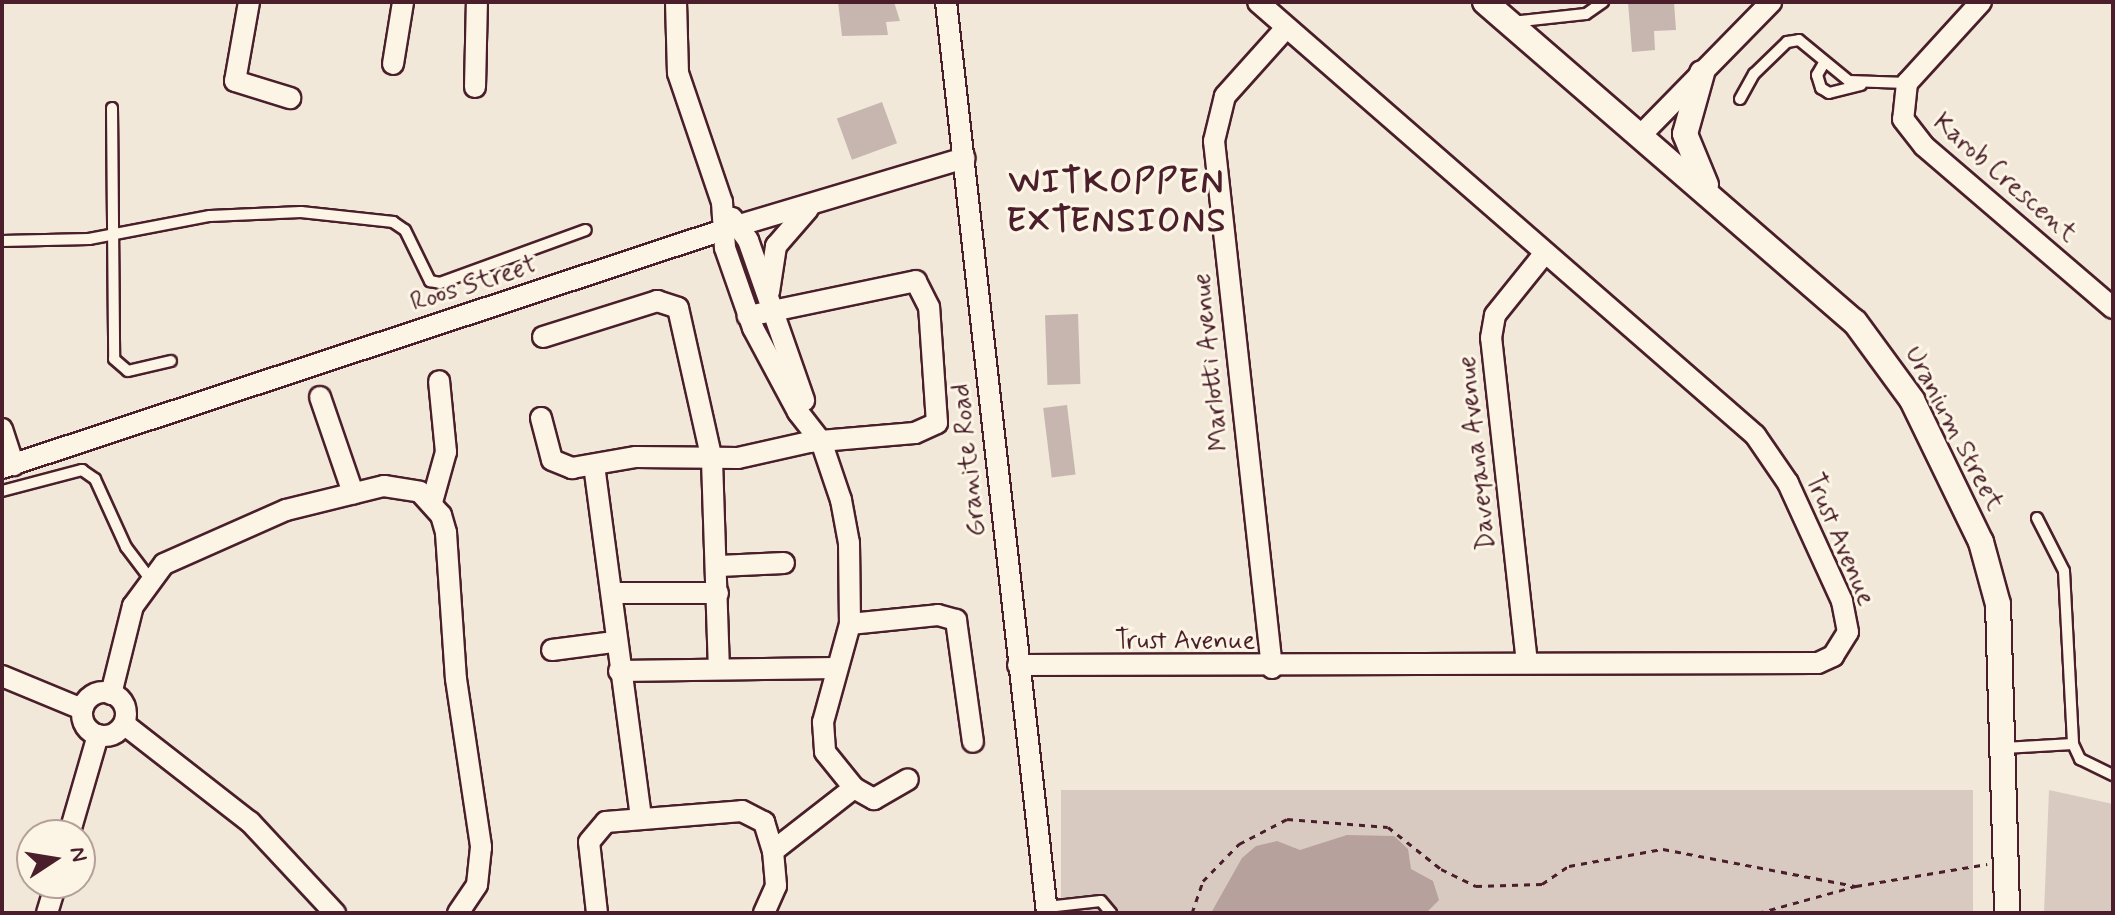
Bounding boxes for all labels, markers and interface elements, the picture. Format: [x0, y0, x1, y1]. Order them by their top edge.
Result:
street label: Karob Crescent [1929, 111, 2079, 247]
district label: WITKOPPEN EXTENSIONS [1005, 162, 1229, 242]
street label: Roos Street [408, 250, 540, 320]
street label: Marlotti Avenue [1187, 270, 1237, 454]
street label: Uranium Street [1897, 341, 2009, 517]
street label: Daveyana Avenue [1452, 353, 1504, 553]
street label: Granite Road [946, 382, 994, 538]
street label: Trust Avenue [1797, 469, 1881, 611]
street label: Trust Avenue [1115, 626, 1255, 658]
north arrow [16, 819, 96, 899]
text: N [62, 844, 93, 865]

